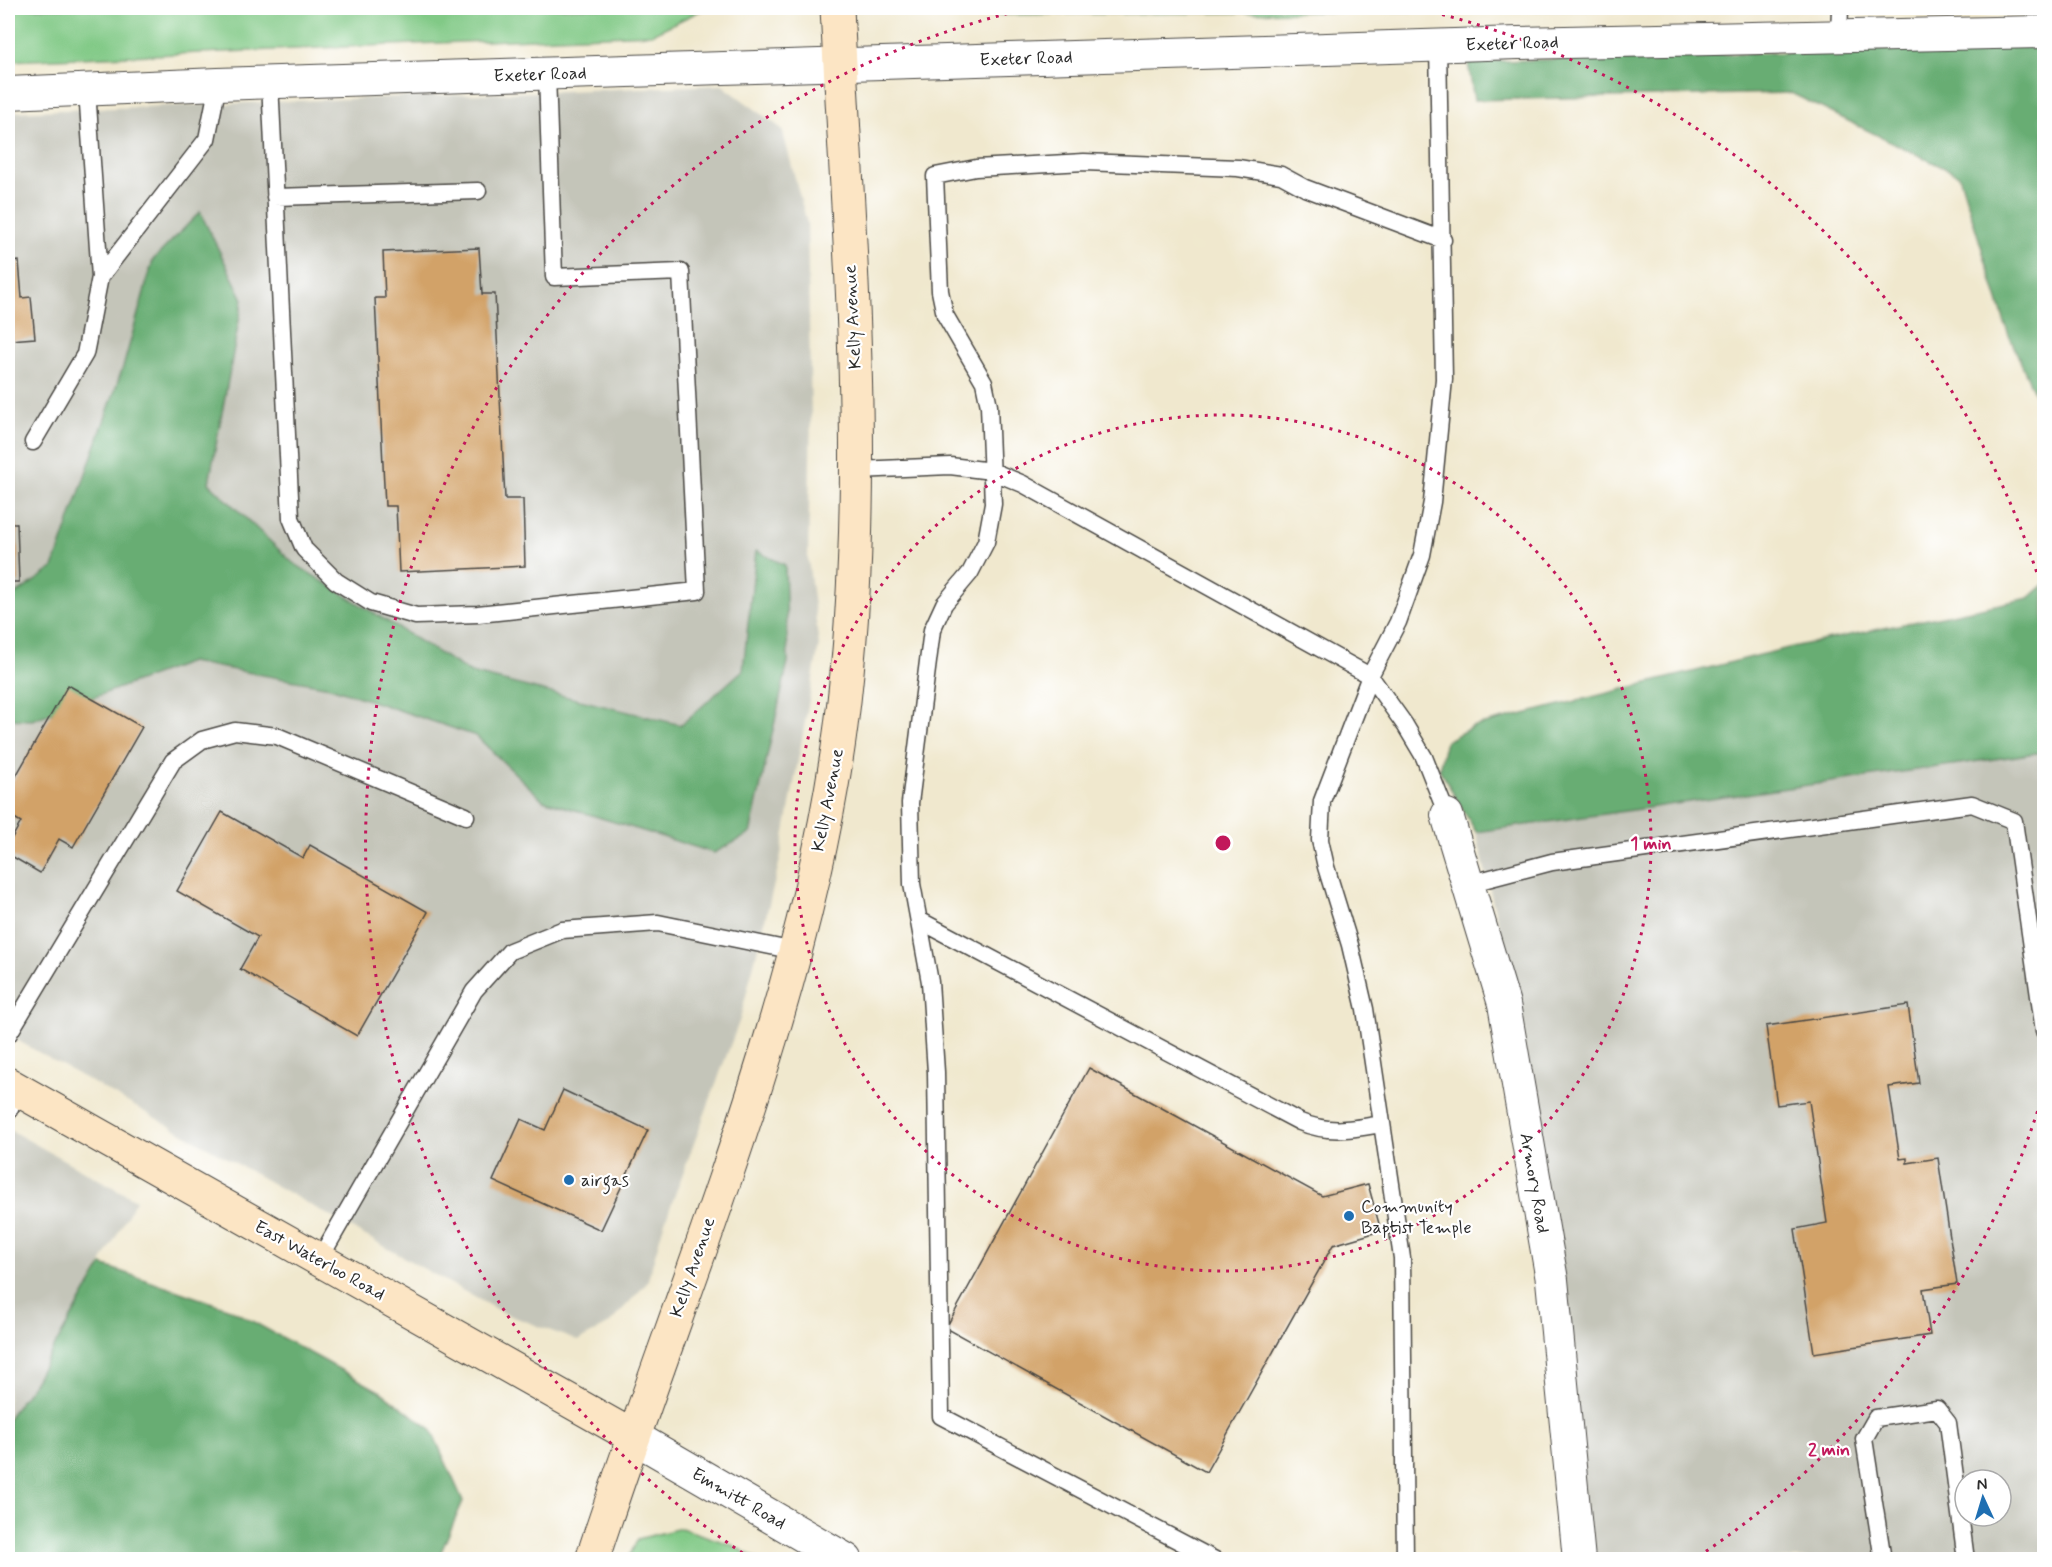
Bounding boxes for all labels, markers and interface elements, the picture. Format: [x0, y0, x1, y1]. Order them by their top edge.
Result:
street label: Exeter Road [1465, 30, 1559, 58]
street label: Exeter Road [979, 45, 1073, 73]
street label: Exeter Road [493, 61, 587, 89]
street label: Kelly Avenue [838, 264, 868, 370]
street label: Kelly Avenue [806, 747, 850, 854]
text: 1 min [1630, 832, 1672, 856]
centre of rings [1213, 833, 1233, 853]
street label: Armory Road [1513, 1131, 1555, 1235]
place label: airgas [581, 1169, 629, 1195]
marker: airgas [562, 1173, 576, 1187]
place label: Community Baptist Temple [1361, 1195, 1472, 1240]
marker: Community Baptist Temple [1342, 1209, 1356, 1223]
street label: Kelly Avenue [665, 1214, 721, 1321]
street label: East Waterloo Road [250, 1215, 389, 1307]
text: 2 min [1808, 1438, 1850, 1462]
street label: Emmitt Road [687, 1462, 790, 1536]
north arrow [1953, 1468, 2013, 1528]
text: N [1976, 1474, 1988, 1495]

